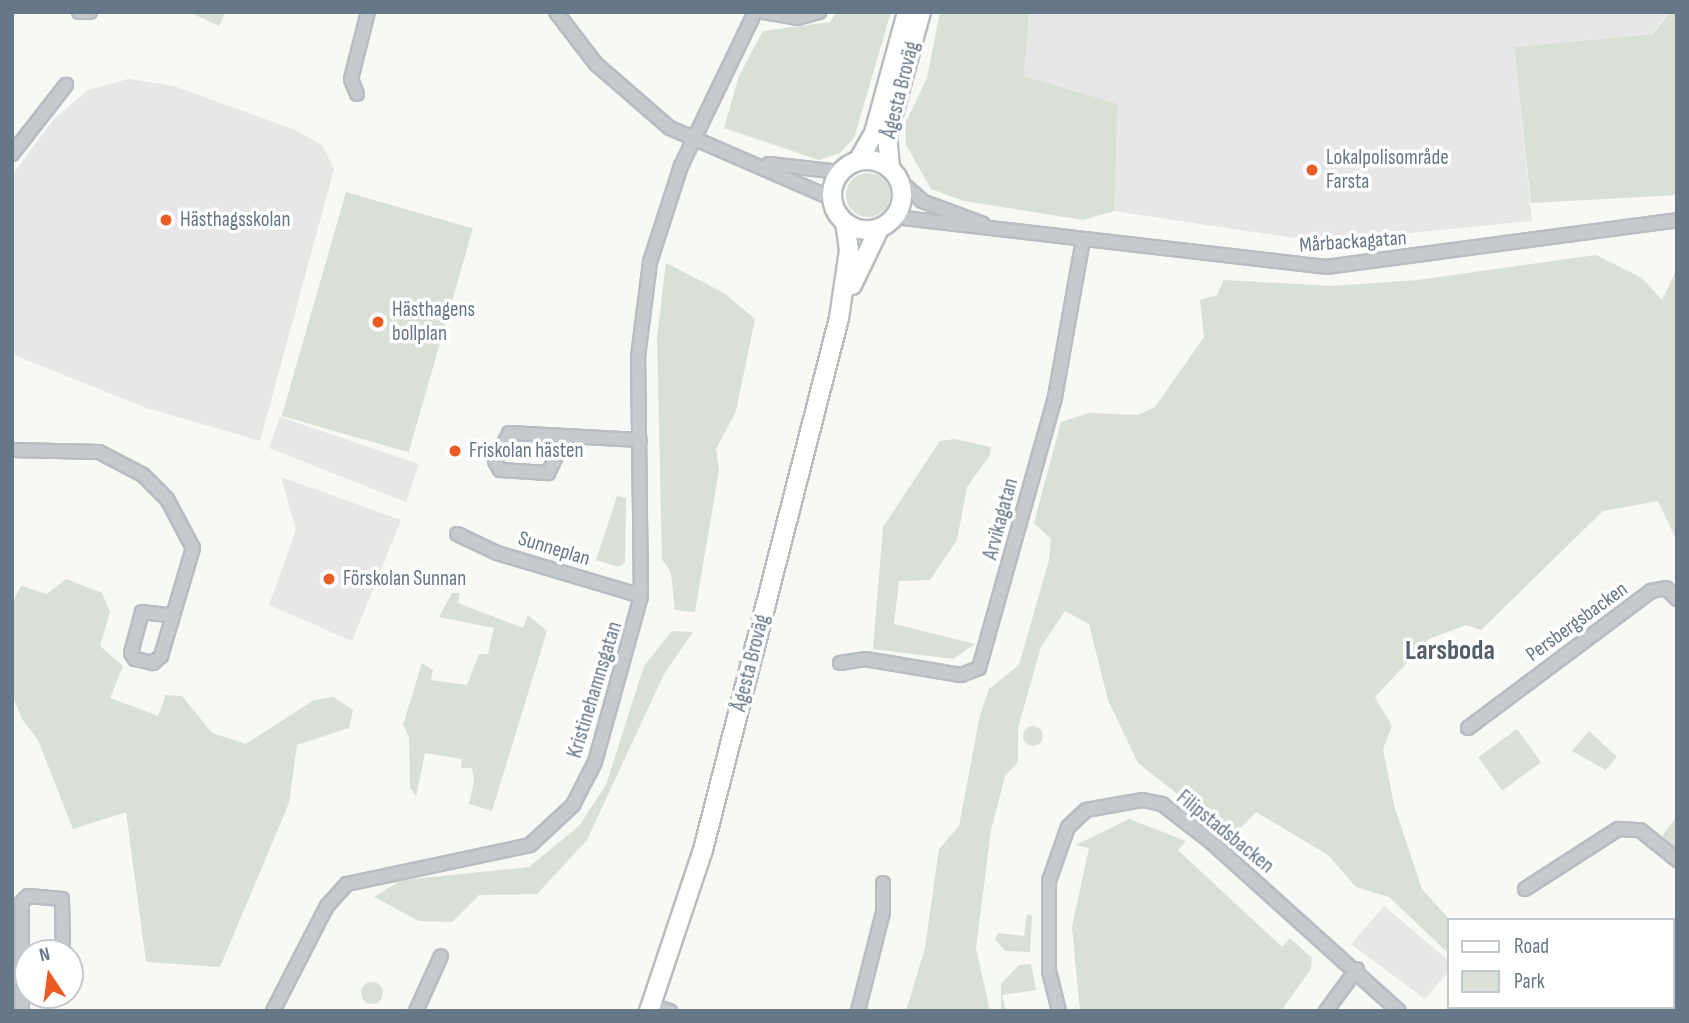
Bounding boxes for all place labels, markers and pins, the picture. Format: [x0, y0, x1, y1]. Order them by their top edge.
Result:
place label: Lokalpolisområde Farsta [1326, 145, 1449, 195]
marker: Lokalpolisområde Farsta [1304, 162, 1320, 178]
place label: Hästhagsskolan [180, 207, 290, 233]
marker: Hästhagsskolan [158, 212, 174, 228]
place label: Hästhagens bollplan [392, 297, 475, 347]
marker: Hästhagens bollplan [370, 314, 386, 330]
place label: Friskolan hästen [469, 438, 583, 464]
marker: Friskolan hästen [447, 443, 463, 459]
place label: Förskolan Sunnan [343, 566, 466, 592]
marker: Förskolan Sunnan [321, 571, 337, 587]

